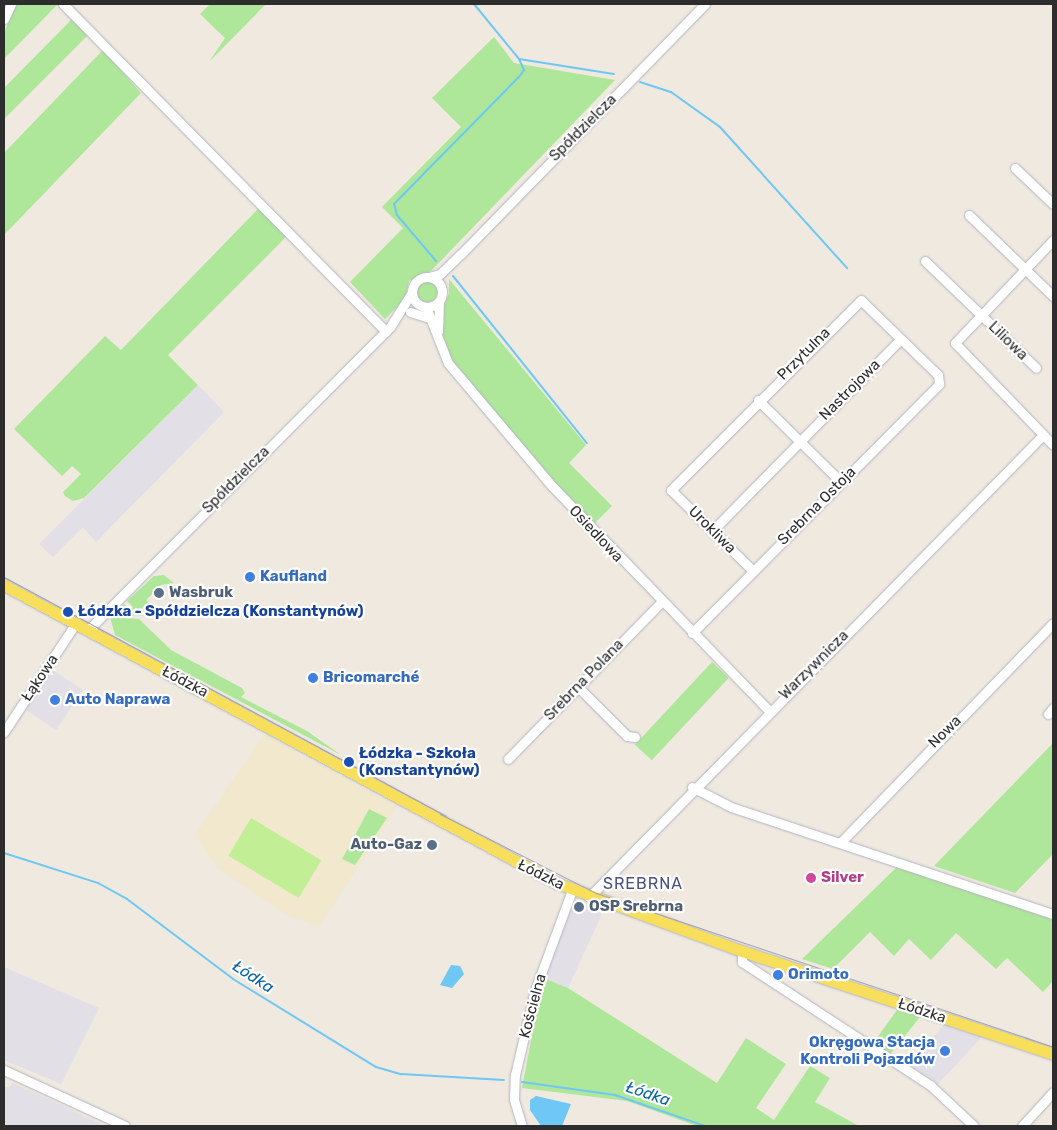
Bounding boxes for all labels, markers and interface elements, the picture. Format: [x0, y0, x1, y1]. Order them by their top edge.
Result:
street label: Spółdzielcza [546, 91, 620, 165]
street label: Liliowa [985, 318, 1031, 364]
street label: Przytulna [774, 324, 834, 384]
street label: Nastrojowa [816, 356, 884, 424]
street label: Spółdzielcza [199, 443, 273, 517]
street label: Srebrna Ostoja [774, 463, 860, 549]
street label: Osiedlowa [565, 502, 627, 566]
street label: Urokliwa [685, 503, 739, 557]
place label: Kaufland [260, 568, 327, 586]
marker: Kaufland [244, 571, 256, 583]
place label: Wasbruk [169, 584, 233, 602]
marker: Wasbruk [153, 587, 165, 599]
place label: Łódzka - Spółdzielcza (Konstantynów) [78, 603, 364, 621]
marker: Łódzka - Spółdzielcza (Konstantynów) [62, 606, 74, 618]
street label: Warzywnicza [776, 627, 852, 703]
street label: Srebrna Polana [541, 635, 627, 725]
street label: Łąkowa [18, 651, 62, 705]
street label: Łódzka [159, 662, 211, 702]
place label: Bricomarché [323, 669, 420, 687]
marker: Bricomarché [307, 672, 319, 684]
place label: Auto Naprawa [65, 691, 170, 709]
marker: Auto Naprawa [49, 694, 61, 706]
street label: Nowa [925, 712, 965, 752]
place label: Łódzka - Szkoła (Konstantynów) [359, 744, 479, 779]
marker: Łódzka - Szkoła (Konstantynów) [343, 756, 355, 768]
place label: Auto-Gaz [350, 836, 422, 854]
marker: Auto-Gaz [426, 839, 438, 851]
street label: Łódzka [515, 856, 567, 894]
place label: Silver [821, 869, 864, 887]
marker: Silver [805, 872, 817, 884]
district label: SREBRNA [602, 874, 684, 894]
place label: OSP Srebrna [589, 898, 683, 916]
marker: OSP Srebrna [573, 901, 585, 913]
water label: Łódka [229, 957, 277, 997]
place label: Orimoto [788, 966, 849, 984]
marker: Orimoto [772, 969, 784, 981]
street label: Kościelna [516, 972, 550, 1040]
street label: Łódzka [896, 995, 948, 1027]
place label: Okręgowa Stacja Kontroli Pojazdów [800, 1033, 935, 1068]
marker: Okręgowa Stacja Kontroli Pojazdów [939, 1045, 951, 1057]
water label: Łódka [624, 1078, 672, 1110]

